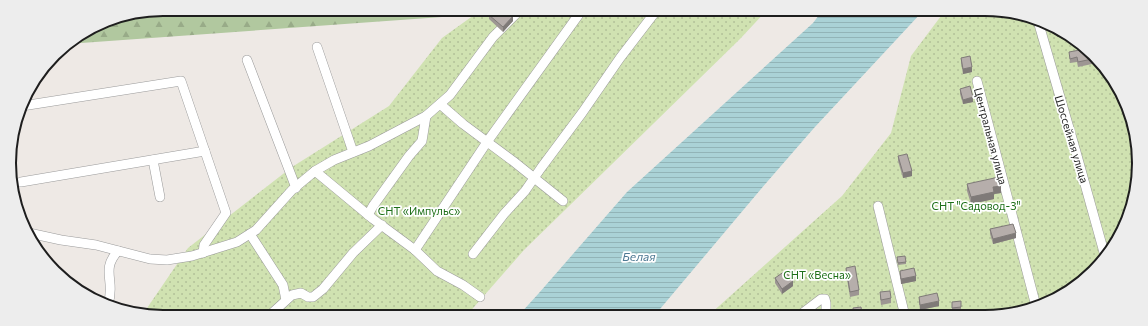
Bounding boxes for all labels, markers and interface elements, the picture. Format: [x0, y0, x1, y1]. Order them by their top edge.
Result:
street label: Центральная улица [972, 86, 1010, 186]
street label: Шоссейная улица [1052, 94, 1092, 184]
park label: СНТ "Садовод-3" [931, 199, 1021, 212]
park label: СНТ «Импульс» [378, 204, 460, 217]
water label: Белая [622, 249, 656, 263]
park label: СНТ «Весна» [783, 268, 851, 281]

